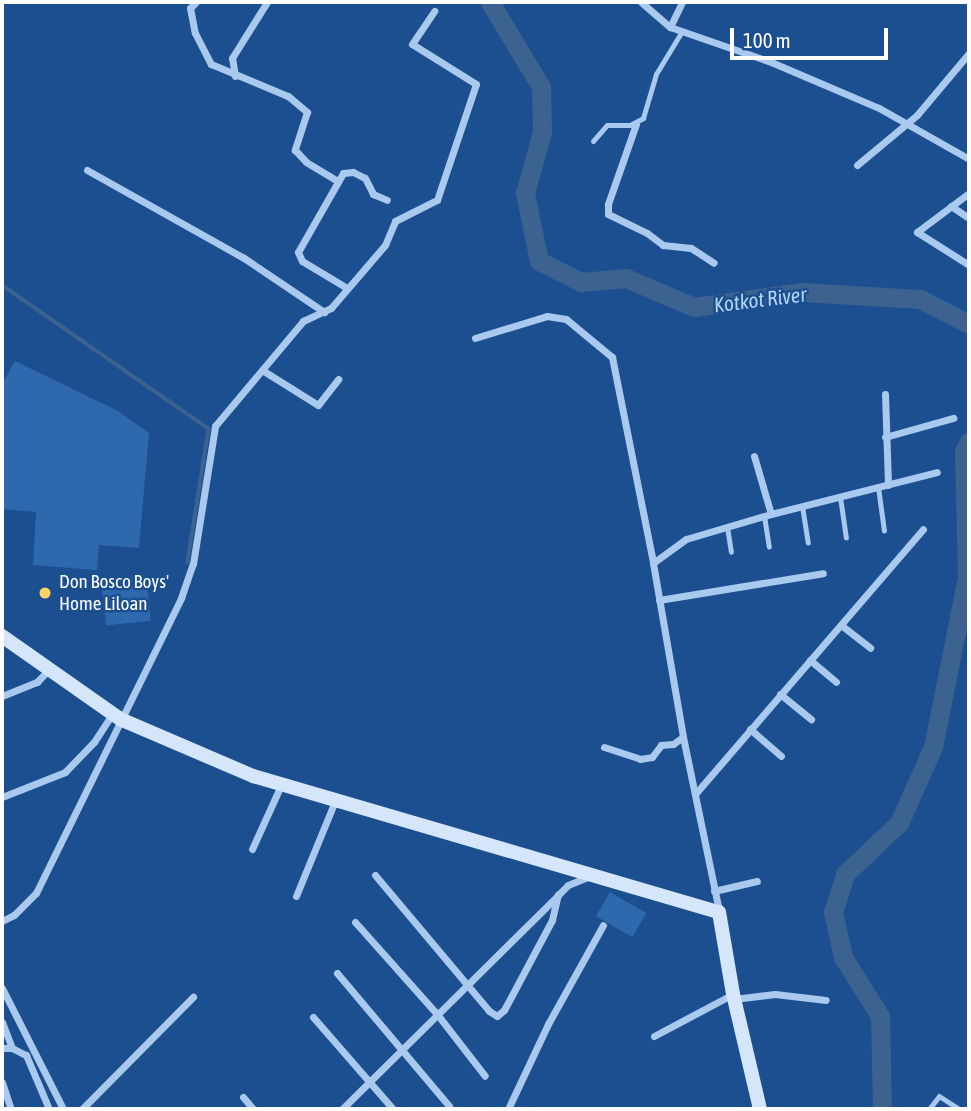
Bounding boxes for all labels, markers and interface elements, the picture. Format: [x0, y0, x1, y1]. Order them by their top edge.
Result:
scale bar [733, 14, 890, 58]
text: 100 m [743, 28, 791, 52]
water label: Kotkot River [712, 281, 808, 317]
place label: Don Bosco Boys' Home Liloan [59, 571, 169, 615]
marker: Don Bosco Boys' Home Liloan [37, 585, 53, 601]

